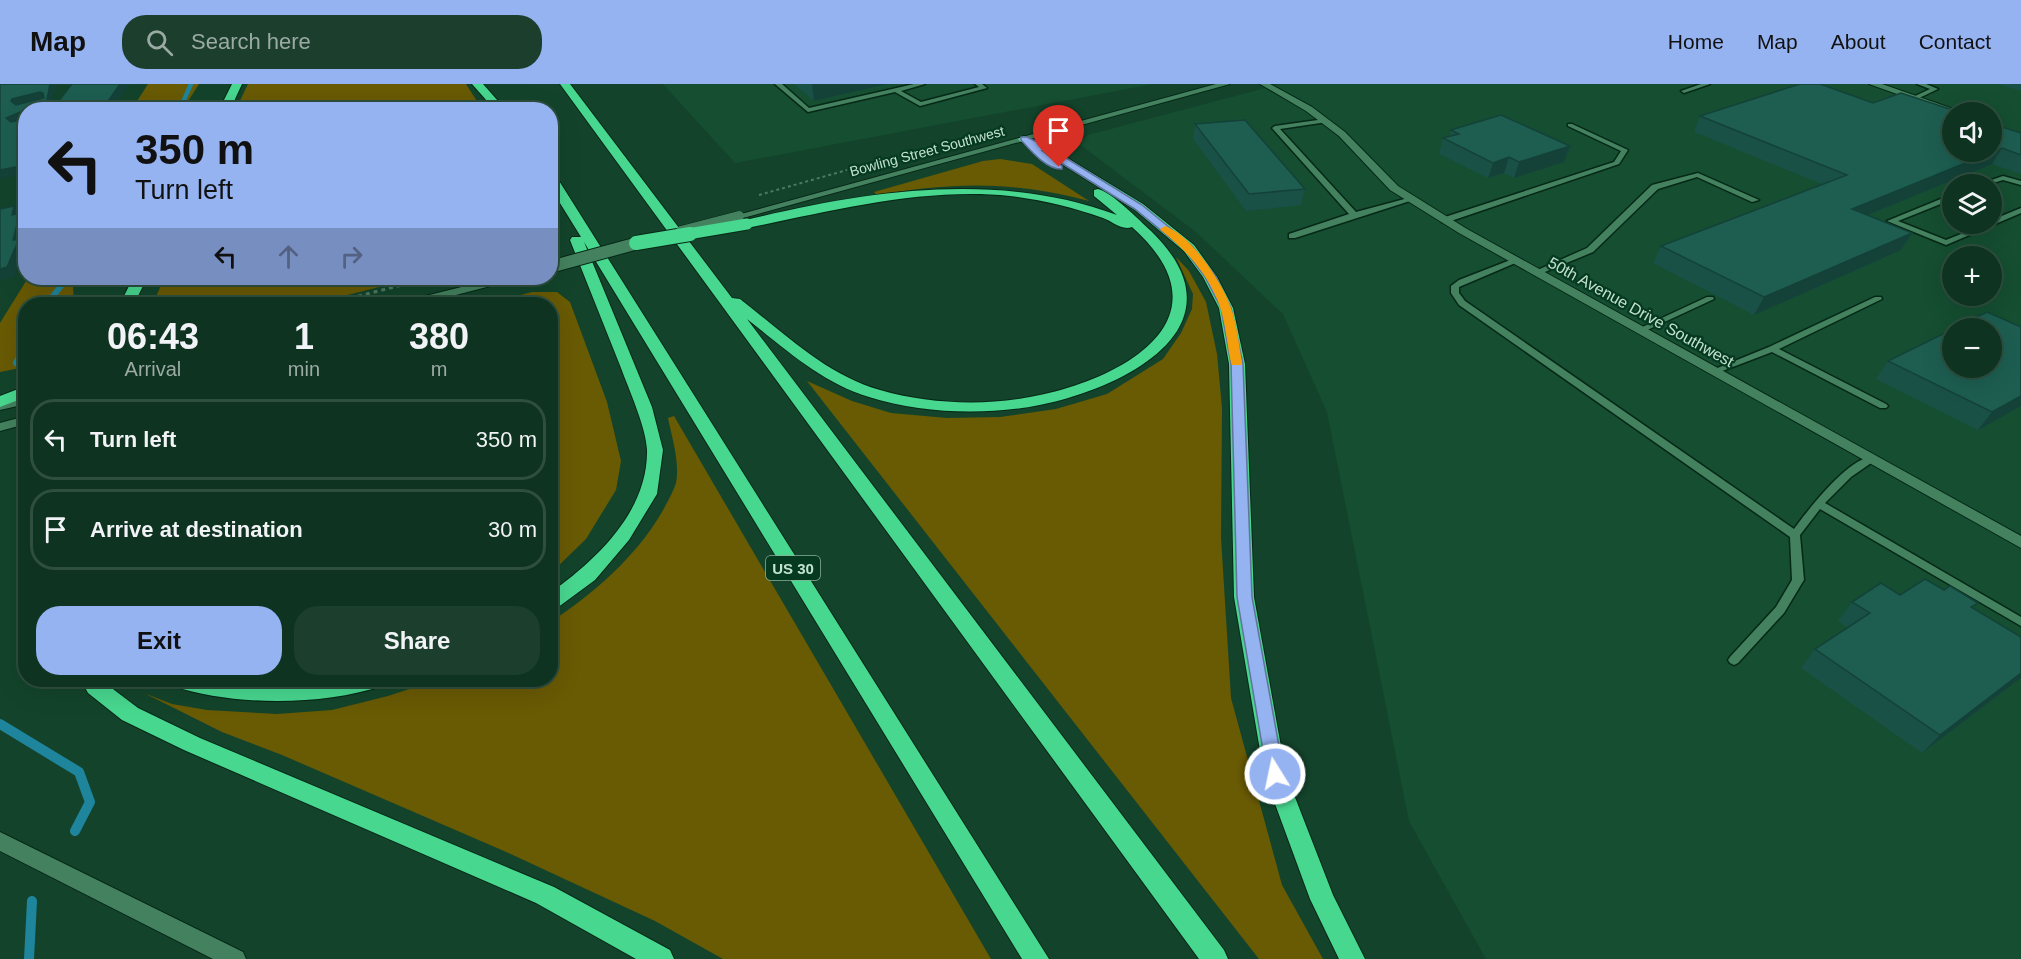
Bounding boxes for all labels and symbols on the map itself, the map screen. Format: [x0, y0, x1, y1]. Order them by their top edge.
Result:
pin [1033, 105, 1084, 167]
street label: Bowling Street Southwest [848, 123, 1006, 179]
street label: 50th Avenue Drive Southwest [1545, 254, 1737, 371]
road number: US 30 [766, 556, 820, 580]
position arrow [1243, 742, 1307, 806]

